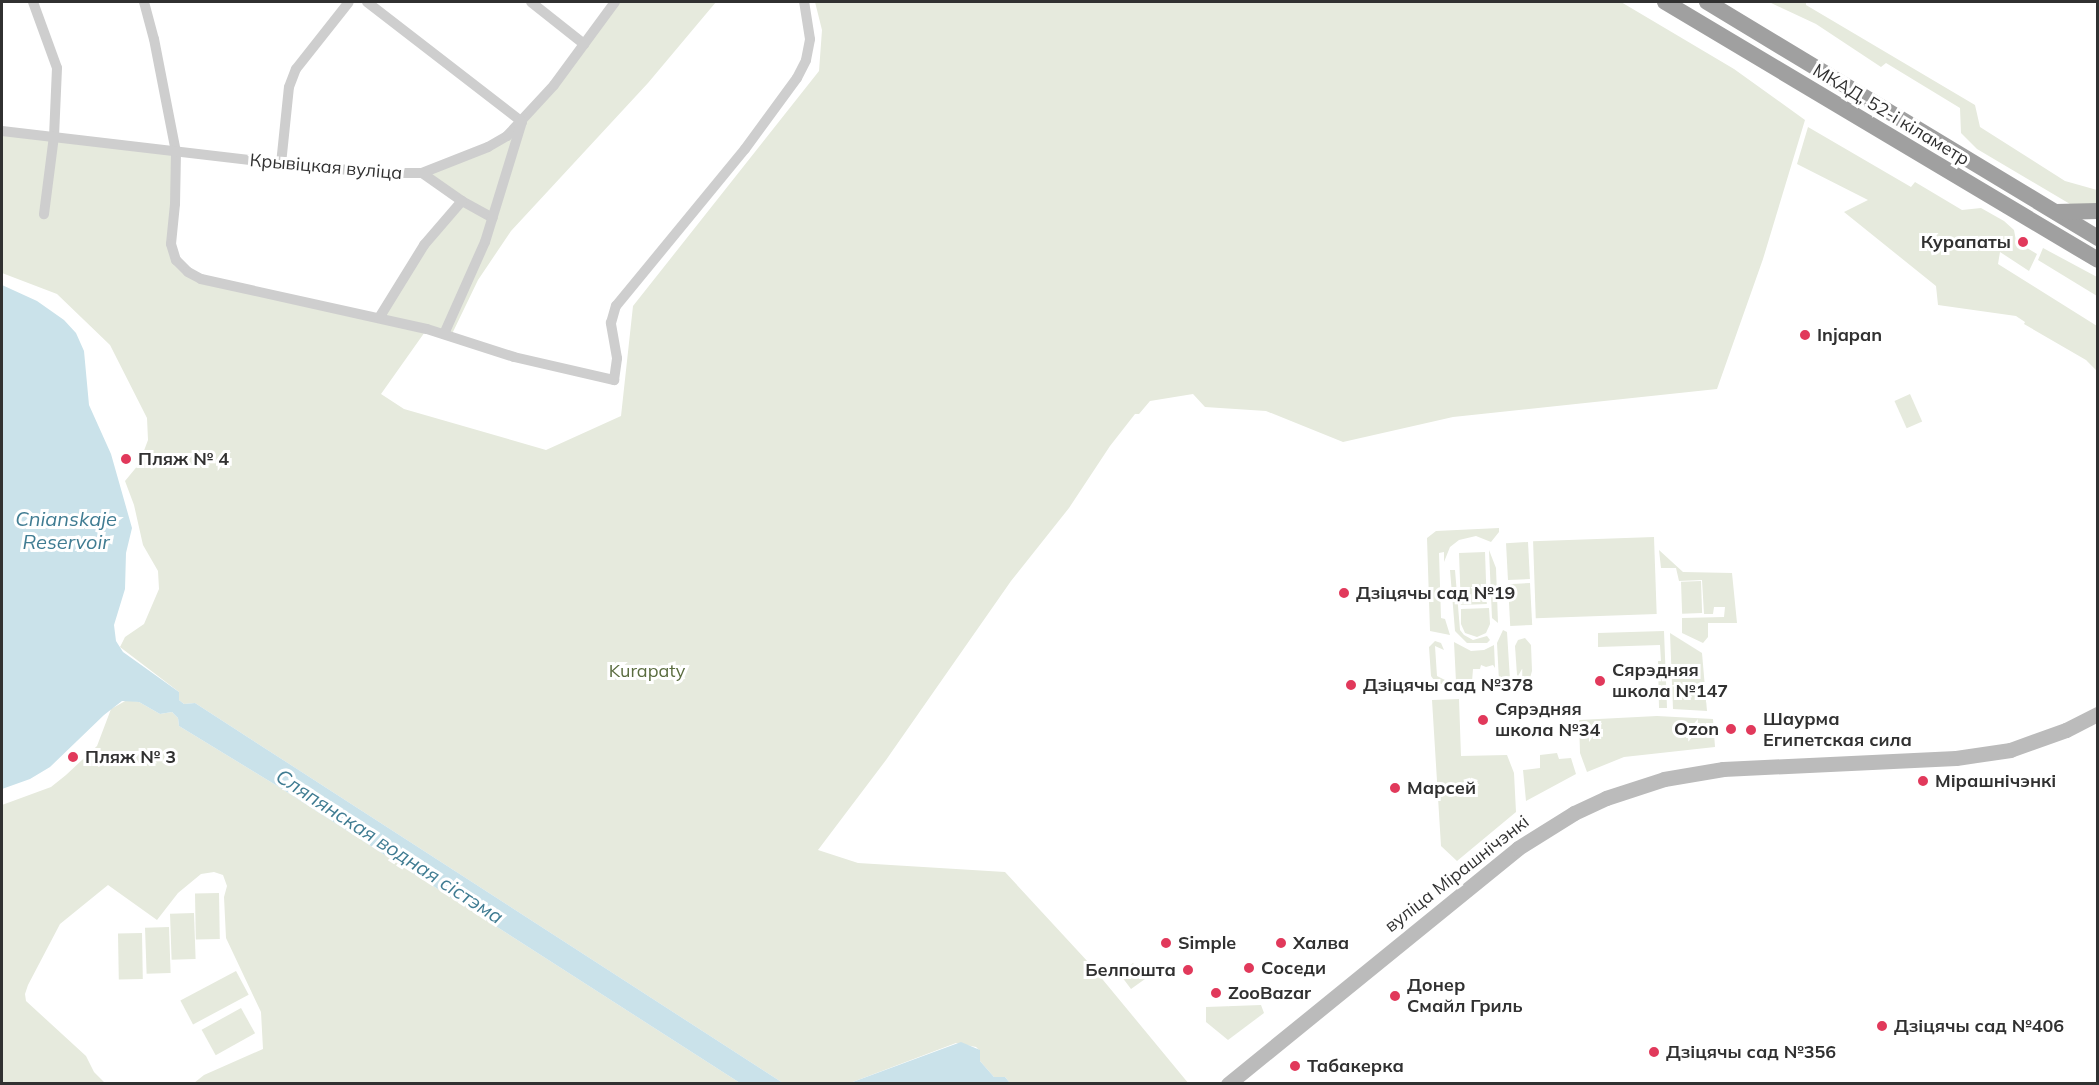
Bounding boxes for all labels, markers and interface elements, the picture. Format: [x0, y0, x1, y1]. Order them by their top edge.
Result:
street label: МКАД, 52-і кіламетр [1809, 60, 1973, 170]
street label: Крывіцкая вуліца [249, 150, 403, 184]
place label: Курапаты [1921, 231, 2011, 253]
marker: Курапаты [2016, 235, 2030, 249]
place label: Injapan [1817, 324, 1882, 346]
marker: Injapan [1798, 328, 1812, 342]
place label: Пляж № 4 [138, 448, 229, 470]
marker: Пляж № 4 [119, 452, 133, 466]
water label: Cnianskaje Reservoir [15, 507, 117, 554]
place label: Дзіцячы сад №19 [1356, 582, 1515, 604]
marker: Дзіцячы сад №19 [1337, 586, 1351, 600]
park label: Kurapaty [609, 660, 685, 682]
place label: Сярэдняя школа №147 [1612, 660, 1728, 702]
place label: Дзіцячы сад №378 [1363, 674, 1533, 696]
marker: Сярэдняя школа №147 [1593, 674, 1607, 688]
marker: Дзіцячы сад №378 [1344, 678, 1358, 692]
place label: Сярэдняя школа №34 [1495, 699, 1600, 742]
place label: Шаурма Египетская сила [1763, 709, 1912, 752]
marker: Сярэдняя школа №34 [1476, 713, 1490, 727]
place label: Ozon [1674, 718, 1719, 740]
marker: Ozon [1724, 722, 1738, 736]
marker: Шаурма Египетская сила [1744, 723, 1758, 737]
place label: Пляж № 3 [85, 746, 176, 768]
marker: Пляж № 3 [66, 750, 80, 764]
water label: Сляпянская водная сістэма [272, 763, 508, 929]
place label: Мірашнічэнкі [1935, 770, 2056, 792]
marker: Мірашнічэнкі [1916, 774, 1930, 788]
place label: Марсей [1407, 777, 1476, 799]
marker: Марсей [1388, 781, 1402, 795]
street label: вуліца Мірашнічэнкі [1381, 811, 1533, 937]
place label: Simple [1178, 932, 1236, 954]
place label: Халва [1293, 932, 1349, 954]
marker: Simple [1159, 936, 1173, 950]
marker: Халва [1274, 936, 1288, 950]
place label: Соседи [1261, 957, 1326, 979]
place label: Белпошта [1085, 959, 1176, 981]
marker: Соседи [1242, 961, 1256, 975]
marker: Белпошта [1181, 963, 1195, 977]
place label: Донер Смайл Гриль [1407, 975, 1523, 1018]
place label: ZooBazar [1228, 982, 1311, 1004]
marker: ZooBazar [1209, 986, 1223, 1000]
marker: Донер Смайл Гриль [1388, 989, 1402, 1003]
place label: Дзіцячы сад №406 [1894, 1015, 2064, 1037]
marker: Дзіцячы сад №406 [1875, 1019, 1889, 1033]
place label: Дзіцячы сад №356 [1666, 1041, 1836, 1063]
marker: Дзіцячы сад №356 [1647, 1045, 1661, 1059]
place label: Табакерка [1307, 1055, 1404, 1077]
marker: Табакерка [1288, 1059, 1302, 1073]

